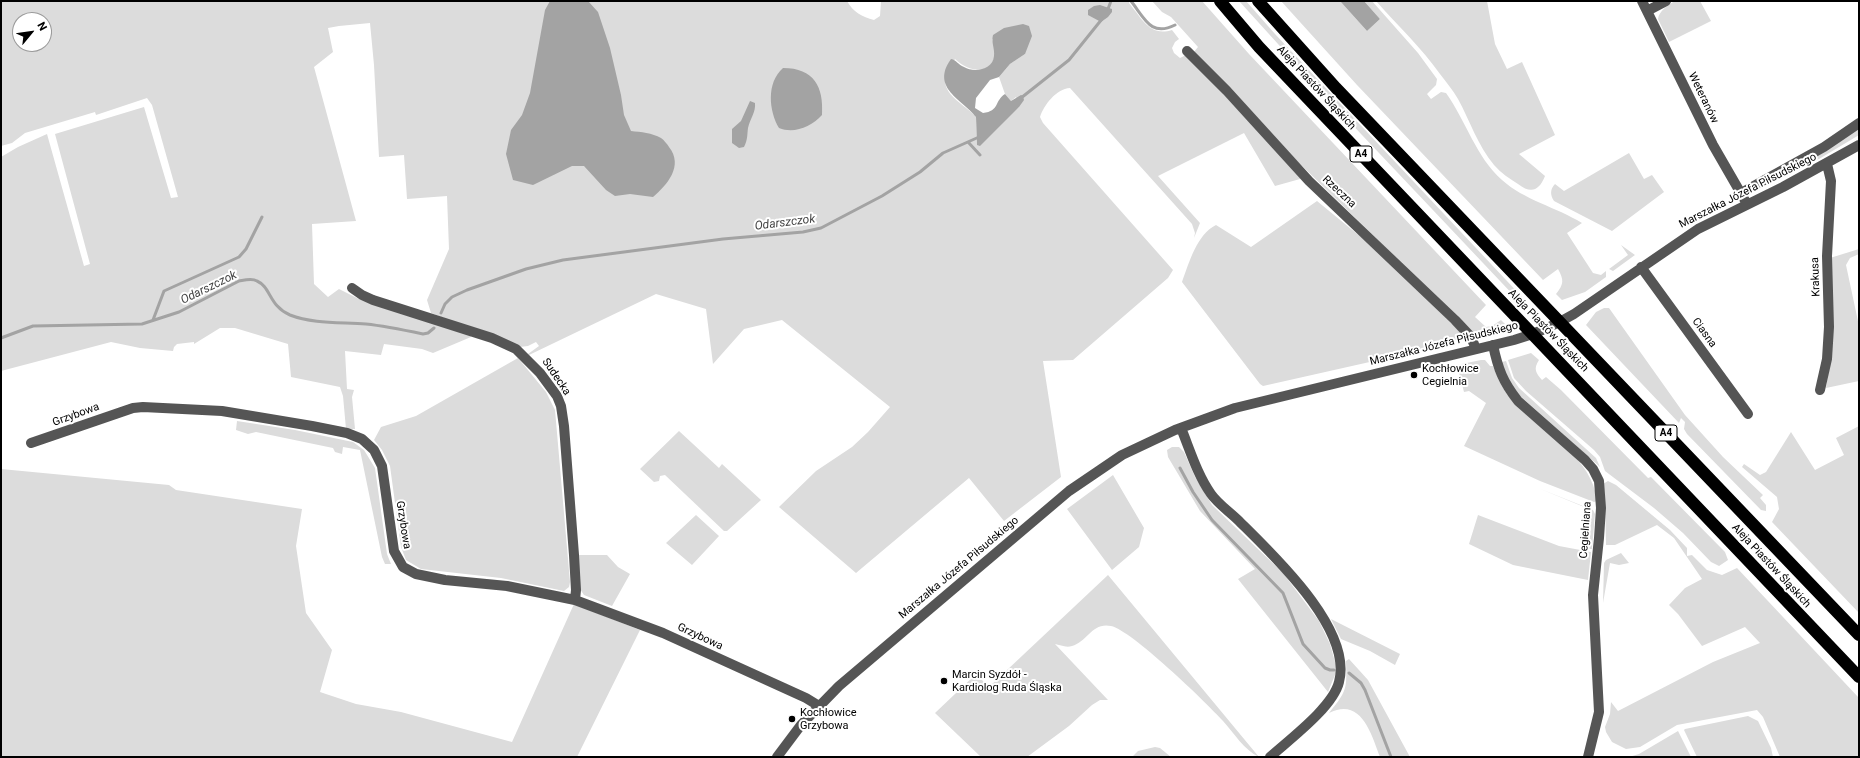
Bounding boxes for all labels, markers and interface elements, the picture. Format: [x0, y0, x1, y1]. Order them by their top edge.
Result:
north arrow [12, 12, 52, 52]
text: N [34, 20, 50, 33]
street label: Aleja Piastów Śląskich [1274, 43, 1358, 133]
street label: Weteranów [1685, 70, 1721, 126]
road number: A4 [1350, 146, 1372, 162]
street label: Marszałka Józefa Piłsudskiego [1677, 151, 1819, 231]
street label: Rzeczna [1319, 173, 1359, 211]
water label: Odarszczok [754, 212, 816, 234]
street label: Krakusa [1809, 257, 1823, 297]
water label: Odarszczok [178, 268, 240, 308]
street label: Aleja Piastów Śląskich [1505, 287, 1591, 375]
street label: Ciasna [1689, 316, 1719, 350]
street label: Marszałka Józefa Piłsudskiego [1368, 319, 1520, 369]
street label: Sudecka [539, 356, 573, 398]
place label: Kochłowice Cegielnia [1422, 362, 1479, 388]
marker: Kochłowice Cegielnia [1409, 370, 1419, 380]
street label: Grzybowa [51, 400, 101, 430]
road number: A4 [1655, 425, 1677, 441]
street label: Grzybowa [393, 500, 413, 550]
street label: Cegielniana [1577, 501, 1595, 559]
street label: Marszałka Józefa Piłsudskiego [896, 514, 1022, 622]
street label: Aleja Piastów Śląskich [1729, 521, 1813, 611]
street label: Grzybowa [675, 621, 725, 653]
place label: Marcin Syzdół - Kardiolog Ruda Śląska [952, 668, 1062, 694]
marker: Marcin Syzdół - Kardiolog Ruda Śląska [939, 676, 949, 686]
place label: Kochłowice Grzybowa [800, 706, 857, 732]
marker: Kochłowice Grzybowa [787, 714, 797, 724]

